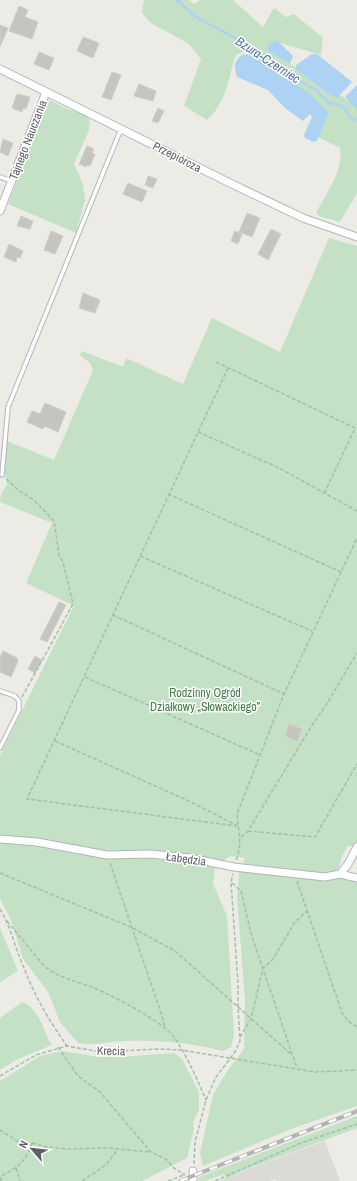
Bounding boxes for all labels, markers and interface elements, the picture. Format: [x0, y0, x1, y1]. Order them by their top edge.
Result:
water label: Bzura-Czerniec [232, 33, 304, 88]
street label: Tajnego Nauczania [5, 97, 51, 182]
street label: Przepiórcza [150, 138, 204, 176]
park label: Rodzinny Ogród Działkowy „Słowackiego” [150, 685, 261, 715]
street label: Łabędzia [165, 848, 208, 870]
street label: Krecia [97, 1043, 126, 1059]
north arrow [12, 1129, 52, 1169]
text: N [15, 1138, 31, 1150]

